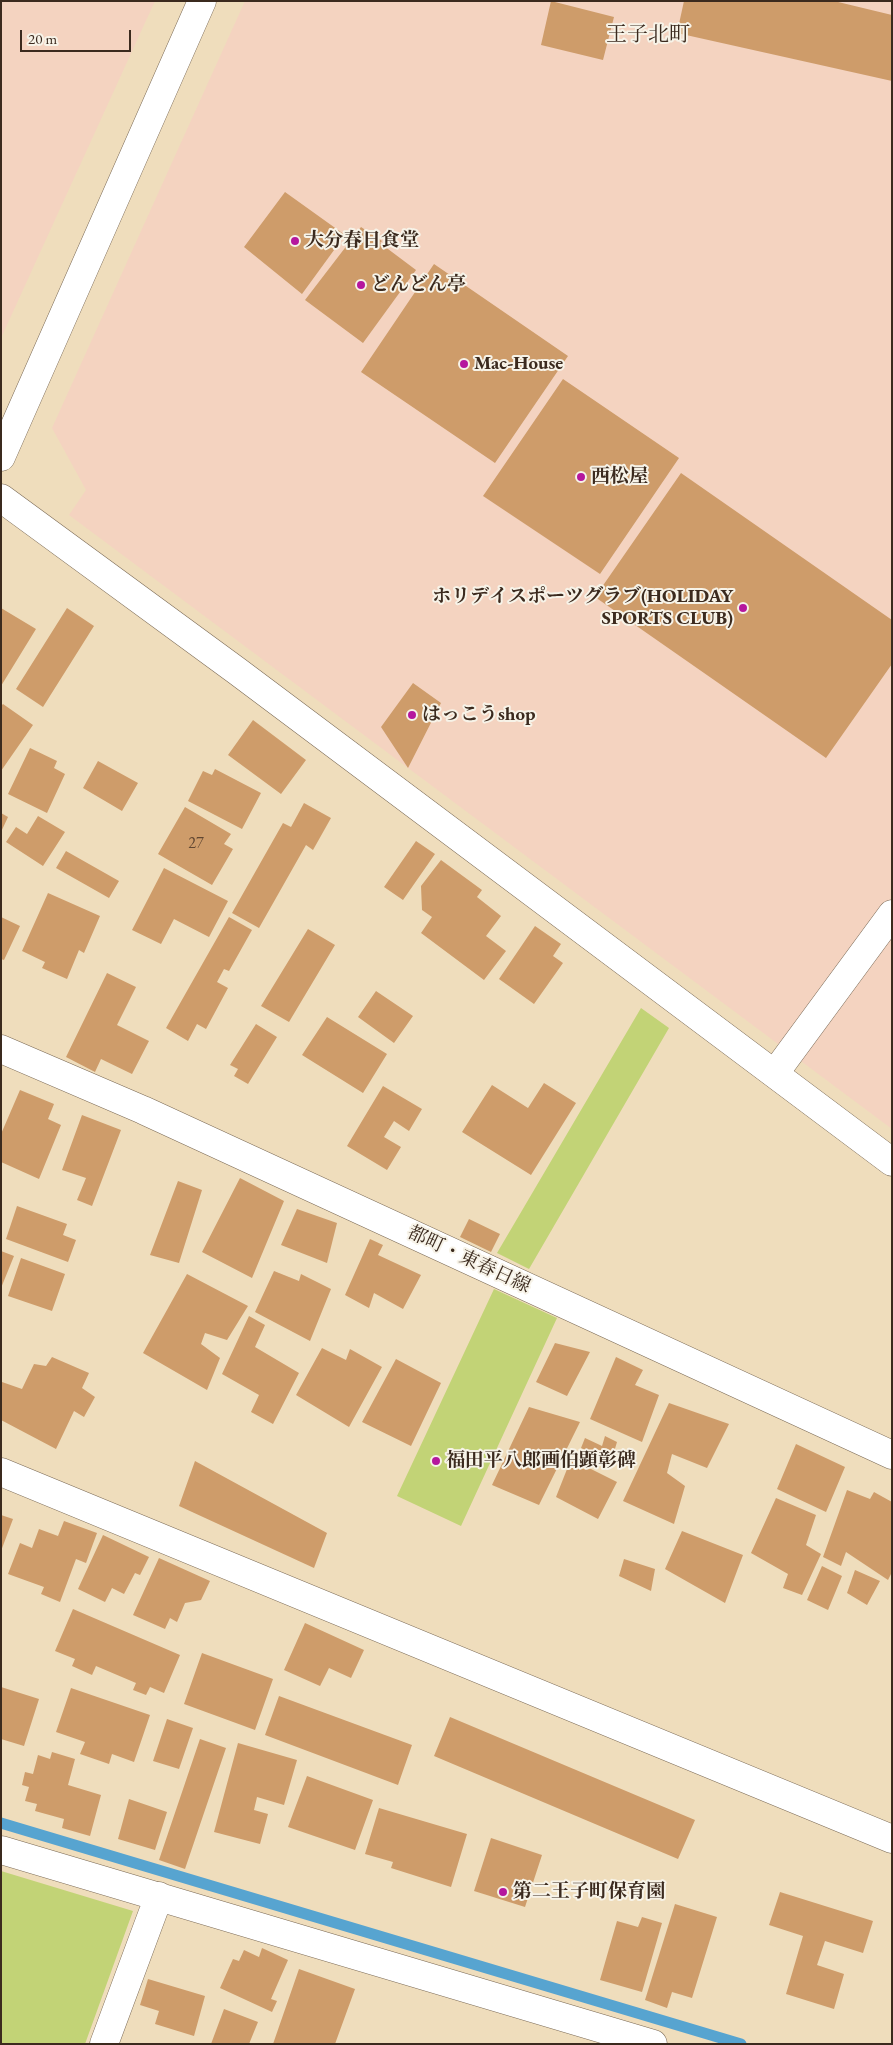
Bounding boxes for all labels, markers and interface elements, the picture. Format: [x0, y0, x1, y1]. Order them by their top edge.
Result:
scale bar [22, 20, 134, 52]
district label: 王子北町 [606, 22, 690, 48]
text: 20 m [28, 29, 57, 48]
place label: 大分春日食堂 [305, 230, 419, 252]
marker: 大分春日食堂 [289, 235, 301, 247]
place label: どんどん亭 [371, 274, 466, 296]
marker: どんどん亭 [355, 279, 367, 291]
place label: Mac-House [474, 353, 563, 375]
marker: Mac-House [458, 358, 470, 370]
place label: 西松屋 [591, 466, 648, 488]
marker: 西松屋 [575, 471, 587, 483]
place label: ホリデイスポーツグラブ(HOLIDAY SPORTS CLUB) [432, 586, 733, 630]
marker: ホリデイスポーツグラブ(HOLIDAY SPORTS CLUB) [737, 602, 749, 614]
place label: はっこうshop [422, 704, 535, 726]
marker: はっこうshop [406, 709, 418, 721]
house number: 27 [188, 834, 204, 854]
street label: 都町・東春日線 [404, 1222, 534, 1298]
place label: 福田平八郎画伯顕彰碑 [446, 1450, 636, 1472]
marker: 福田平八郎画伯顕彰碑 [430, 1455, 442, 1467]
place label: 第二王子町保育園 [513, 1881, 665, 1903]
marker: 第二王子町保育園 [497, 1886, 509, 1898]

